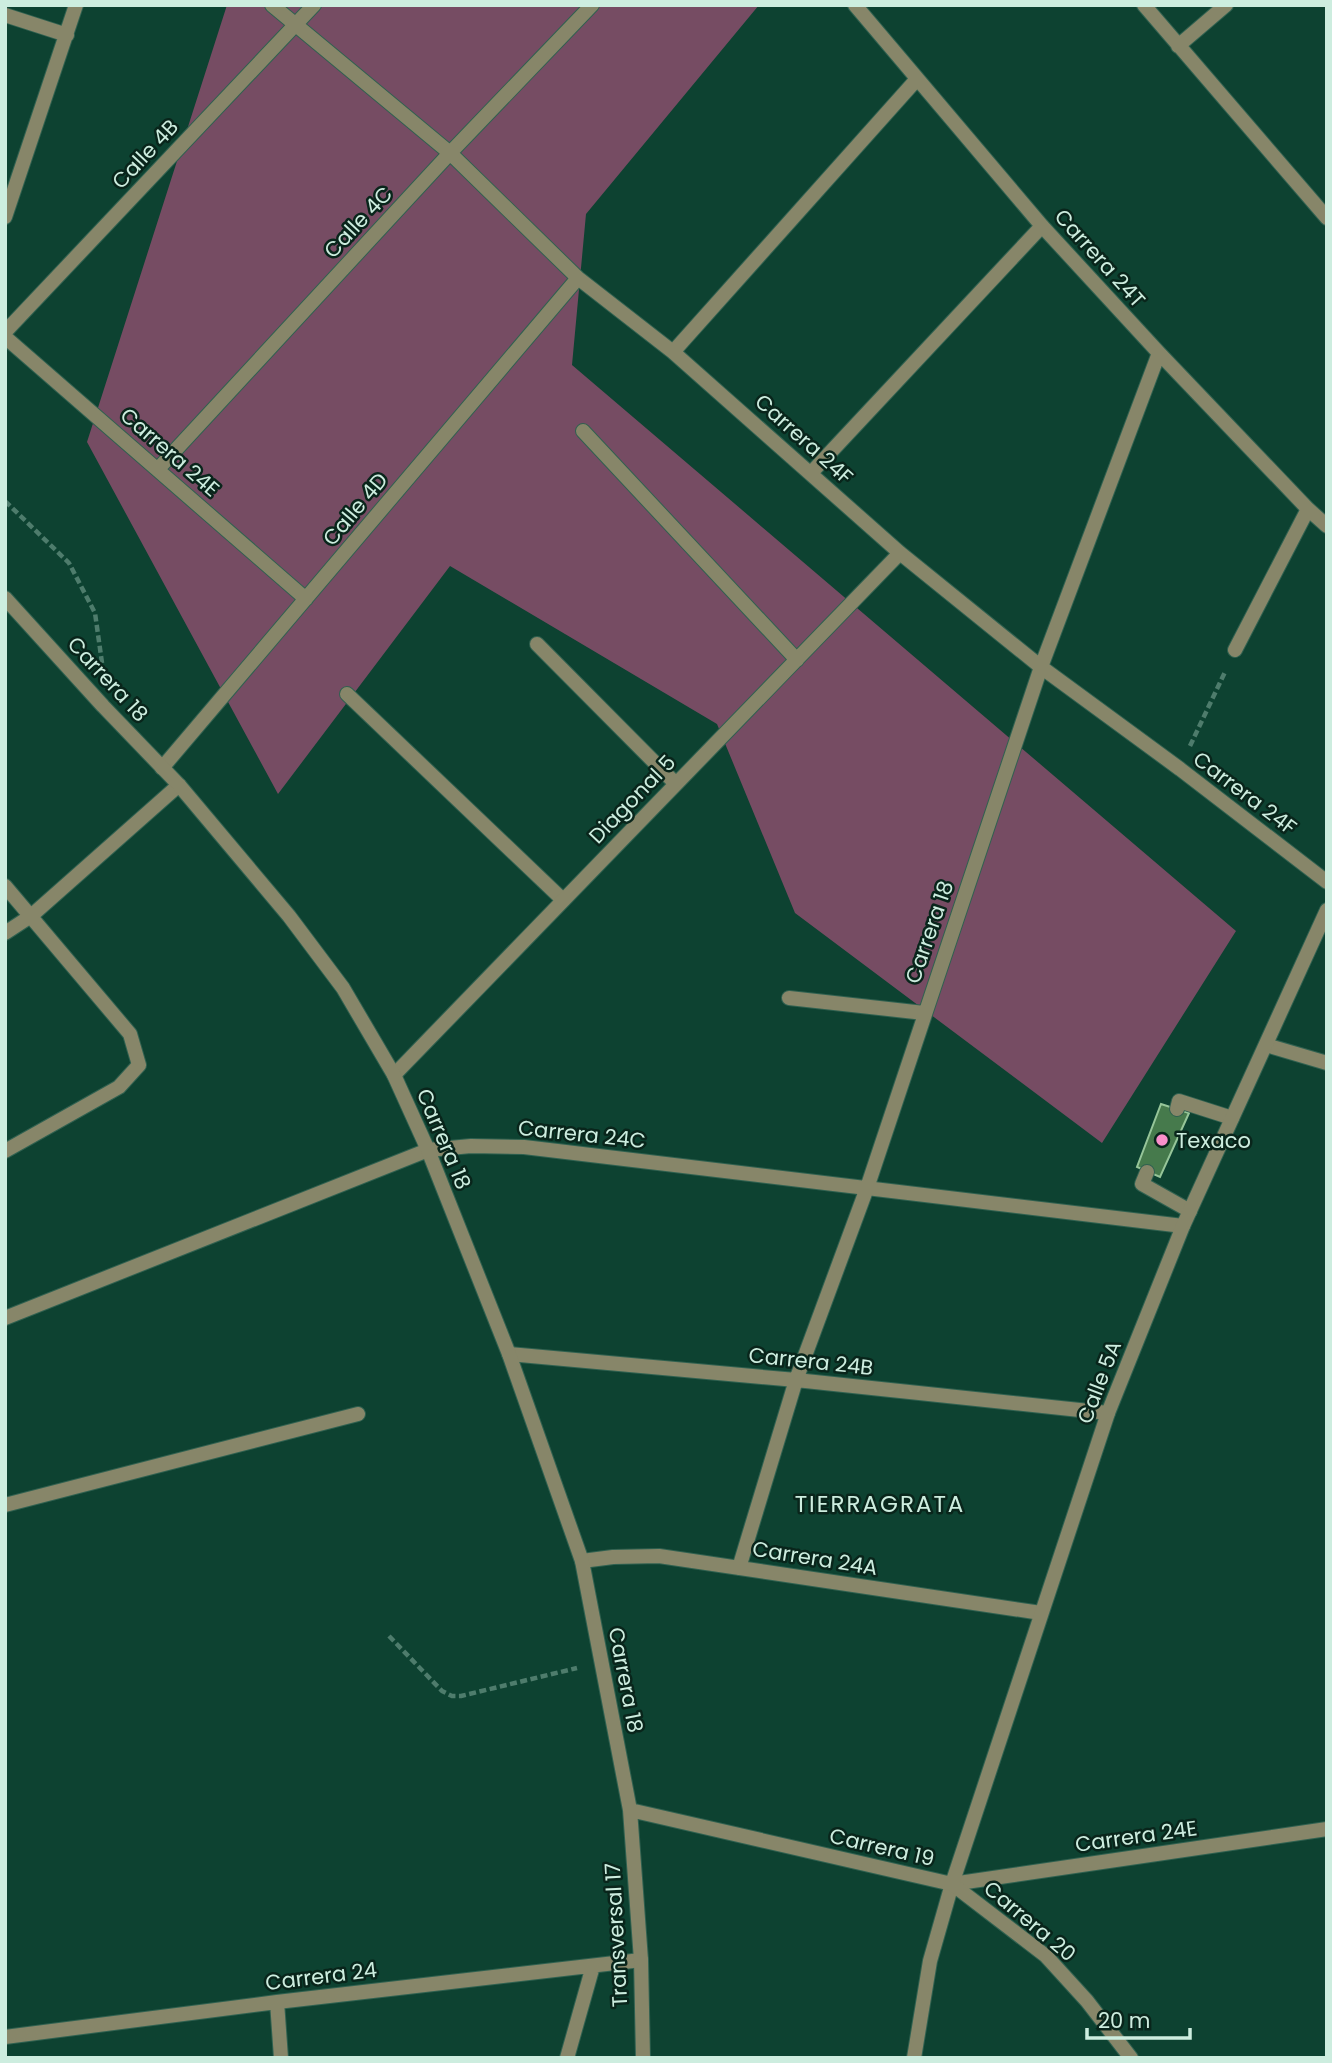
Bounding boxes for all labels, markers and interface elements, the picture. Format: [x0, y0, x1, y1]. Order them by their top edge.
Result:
street label: Calle 4B [105, 113, 185, 195]
street label: Calle 4C [317, 180, 399, 264]
street label: Carrera 24T [1048, 202, 1152, 314]
street label: Carrera 24F [749, 387, 859, 491]
street label: Carrera 24E [114, 401, 226, 503]
street label: Calle 4D [316, 466, 394, 552]
street label: Carrera 18 [61, 630, 155, 728]
street label: Carrera 24F [1187, 745, 1303, 841]
street label: Diagonal 5 [582, 748, 682, 850]
street label: Carrera 18 [898, 877, 960, 987]
street label: Carrera 18 [410, 1084, 478, 1194]
street label: Carrera 24C [517, 1113, 647, 1155]
place label: Texaco [1176, 1126, 1251, 1155]
marker: Texaco [1154, 1132, 1170, 1148]
street label: Calle 5A [1070, 1336, 1128, 1428]
street label: Carrera 24B [747, 1340, 875, 1382]
district label: TIERRAGRATA [795, 1488, 965, 1520]
street label: Carrera 24A [750, 1534, 880, 1582]
street label: Carrera 18 [602, 1625, 650, 1735]
street label: Carrera 24E [1073, 1813, 1199, 1859]
street label: Carrera 19 [827, 1821, 937, 1873]
street label: Transversal 17 [598, 1862, 634, 2008]
street label: Carrera 20 [978, 1874, 1082, 1968]
street label: Carrera 24 [264, 1955, 378, 1997]
scale bar [1087, 1996, 1190, 2040]
text: 20 m [1098, 2006, 1151, 2035]

